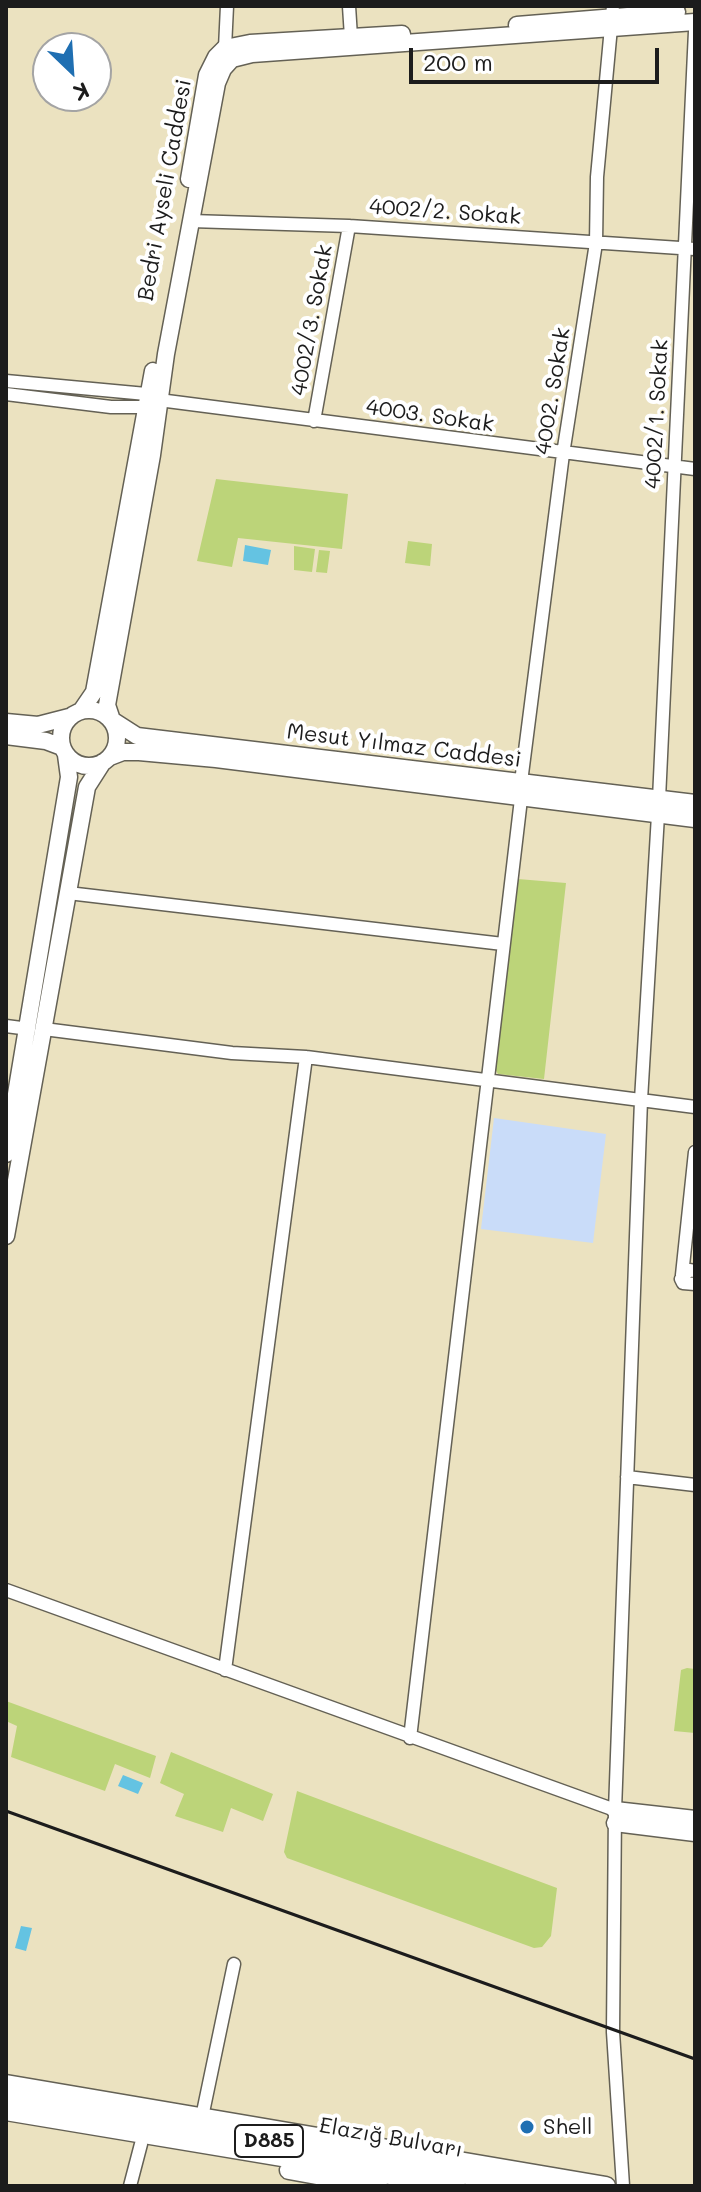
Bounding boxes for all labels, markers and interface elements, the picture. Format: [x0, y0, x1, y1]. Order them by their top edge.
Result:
north arrow [32, 32, 112, 112]
scale bar [413, 32, 663, 82]
text: 200 m [423, 46, 493, 77]
text: K [69, 76, 94, 109]
street label: Bedri Ayseli Caddesi [132, 77, 198, 303]
street label: 4002/2. Sokak [368, 194, 522, 230]
street label: 4002/3. Sokak [286, 242, 338, 398]
street label: 4002. Sokak [530, 326, 576, 456]
street label: 4002/1. Sokak [640, 339, 674, 489]
street label: 4003. Sokak [364, 394, 496, 438]
street label: Mesut Yılmaz Caddesi [285, 718, 523, 774]
street label: Elazığ Bulvarı [317, 2112, 465, 2164]
place label: Shell [543, 2114, 592, 2140]
marker: Shell [518, 2118, 536, 2136]
road number: D885 [235, 2125, 303, 2157]

